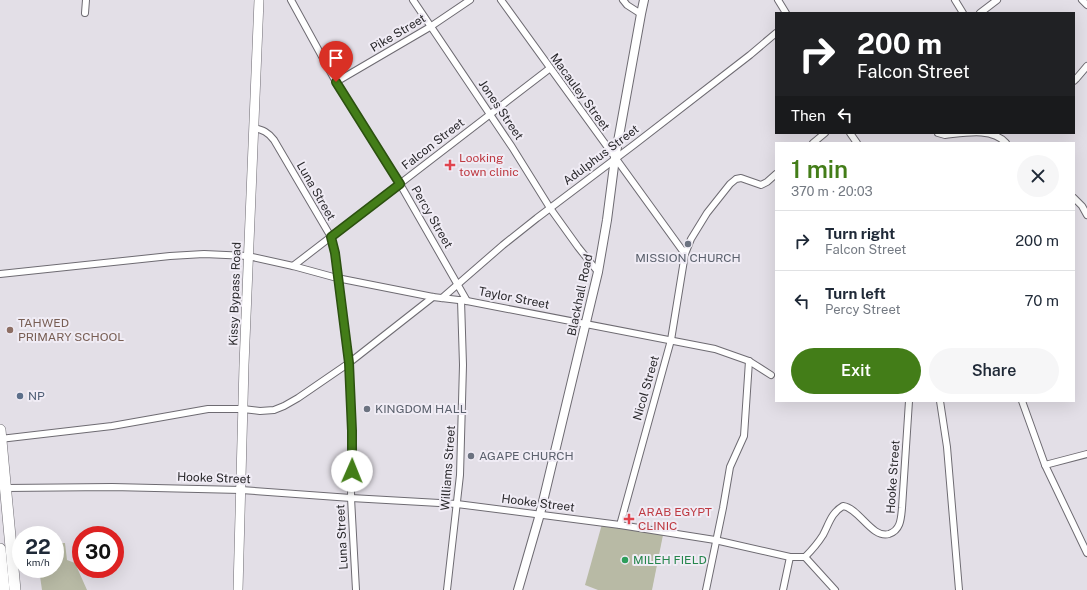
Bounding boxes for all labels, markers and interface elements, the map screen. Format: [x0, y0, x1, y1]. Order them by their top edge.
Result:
street label: Pike Street [368, 11, 428, 55]
text: 200 m [857, 27, 942, 60]
icon: right [791, 28, 843, 80]
pin [319, 41, 353, 82]
icon: arrive [325, 47, 347, 69]
street label: Macauley Street [547, 51, 613, 133]
text: Falcon Street [857, 61, 970, 82]
street label: Jones Street [476, 77, 526, 143]
icon: left [834, 104, 856, 126]
text: Then [791, 107, 826, 124]
street label: Falcon Street [399, 115, 467, 173]
street label: Adulphus Street [560, 122, 642, 188]
place label: Looking town clinic [459, 151, 519, 179]
text: 1 min [791, 155, 848, 183]
button: close [1017, 155, 1059, 197]
street label: Luna Street [294, 159, 339, 223]
marker: Looking town clinic [444, 159, 456, 171]
street label: Percy Street [409, 183, 456, 251]
text: 370 m · 20:03 [791, 184, 873, 199]
text: Turn right [825, 225, 895, 242]
icon: right [791, 230, 813, 252]
text: 200 m [1015, 232, 1059, 249]
marker: MISSION CHURCH [683, 239, 693, 249]
street label: Kissy Bypass Road [226, 242, 244, 346]
text: Falcon Street [825, 242, 906, 257]
place label: MISSION CHURCH [635, 251, 741, 265]
street label: Blackhall Road [564, 253, 596, 337]
street label: Taylor Street [477, 284, 551, 312]
text: Turn left [825, 285, 886, 302]
icon: left [791, 290, 813, 312]
text: 70 m [1024, 292, 1059, 309]
text: Percy Street [825, 302, 901, 317]
place label: TAHWED PRIMARY SCHOOL [18, 316, 124, 344]
marker: TAHWED PRIMARY SCHOOL [5, 325, 15, 335]
button: Exit [791, 348, 921, 394]
button: Share [929, 348, 1059, 394]
street label: Nicol Street [630, 354, 662, 422]
place label: NP [28, 389, 45, 403]
marker: NP [15, 391, 25, 401]
place label: KINGDOM HALL [375, 402, 467, 416]
marker: KINGDOM HALL [362, 404, 372, 414]
street label: Williams Street [438, 425, 458, 511]
street label: Hooke Street [883, 439, 903, 514]
place label: AGAPE CHURCH [479, 449, 574, 463]
position arrow [331, 450, 373, 492]
marker: AGAPE CHURCH [466, 451, 476, 461]
street label: Hooke Street [177, 470, 251, 486]
street label: Hooke Street [501, 492, 576, 514]
street label: Luna Street [333, 504, 351, 570]
place label: ARAB EGYPT CLINIC [638, 505, 712, 533]
marker: ARAB EGYPT CLINIC [623, 513, 635, 525]
speed limit sign: 30 [72, 526, 124, 578]
text: 22 [25, 535, 51, 559]
place label: MILEH FIELD [633, 553, 707, 567]
marker: MILEH FIELD [620, 555, 630, 565]
text: km/h [26, 556, 50, 568]

